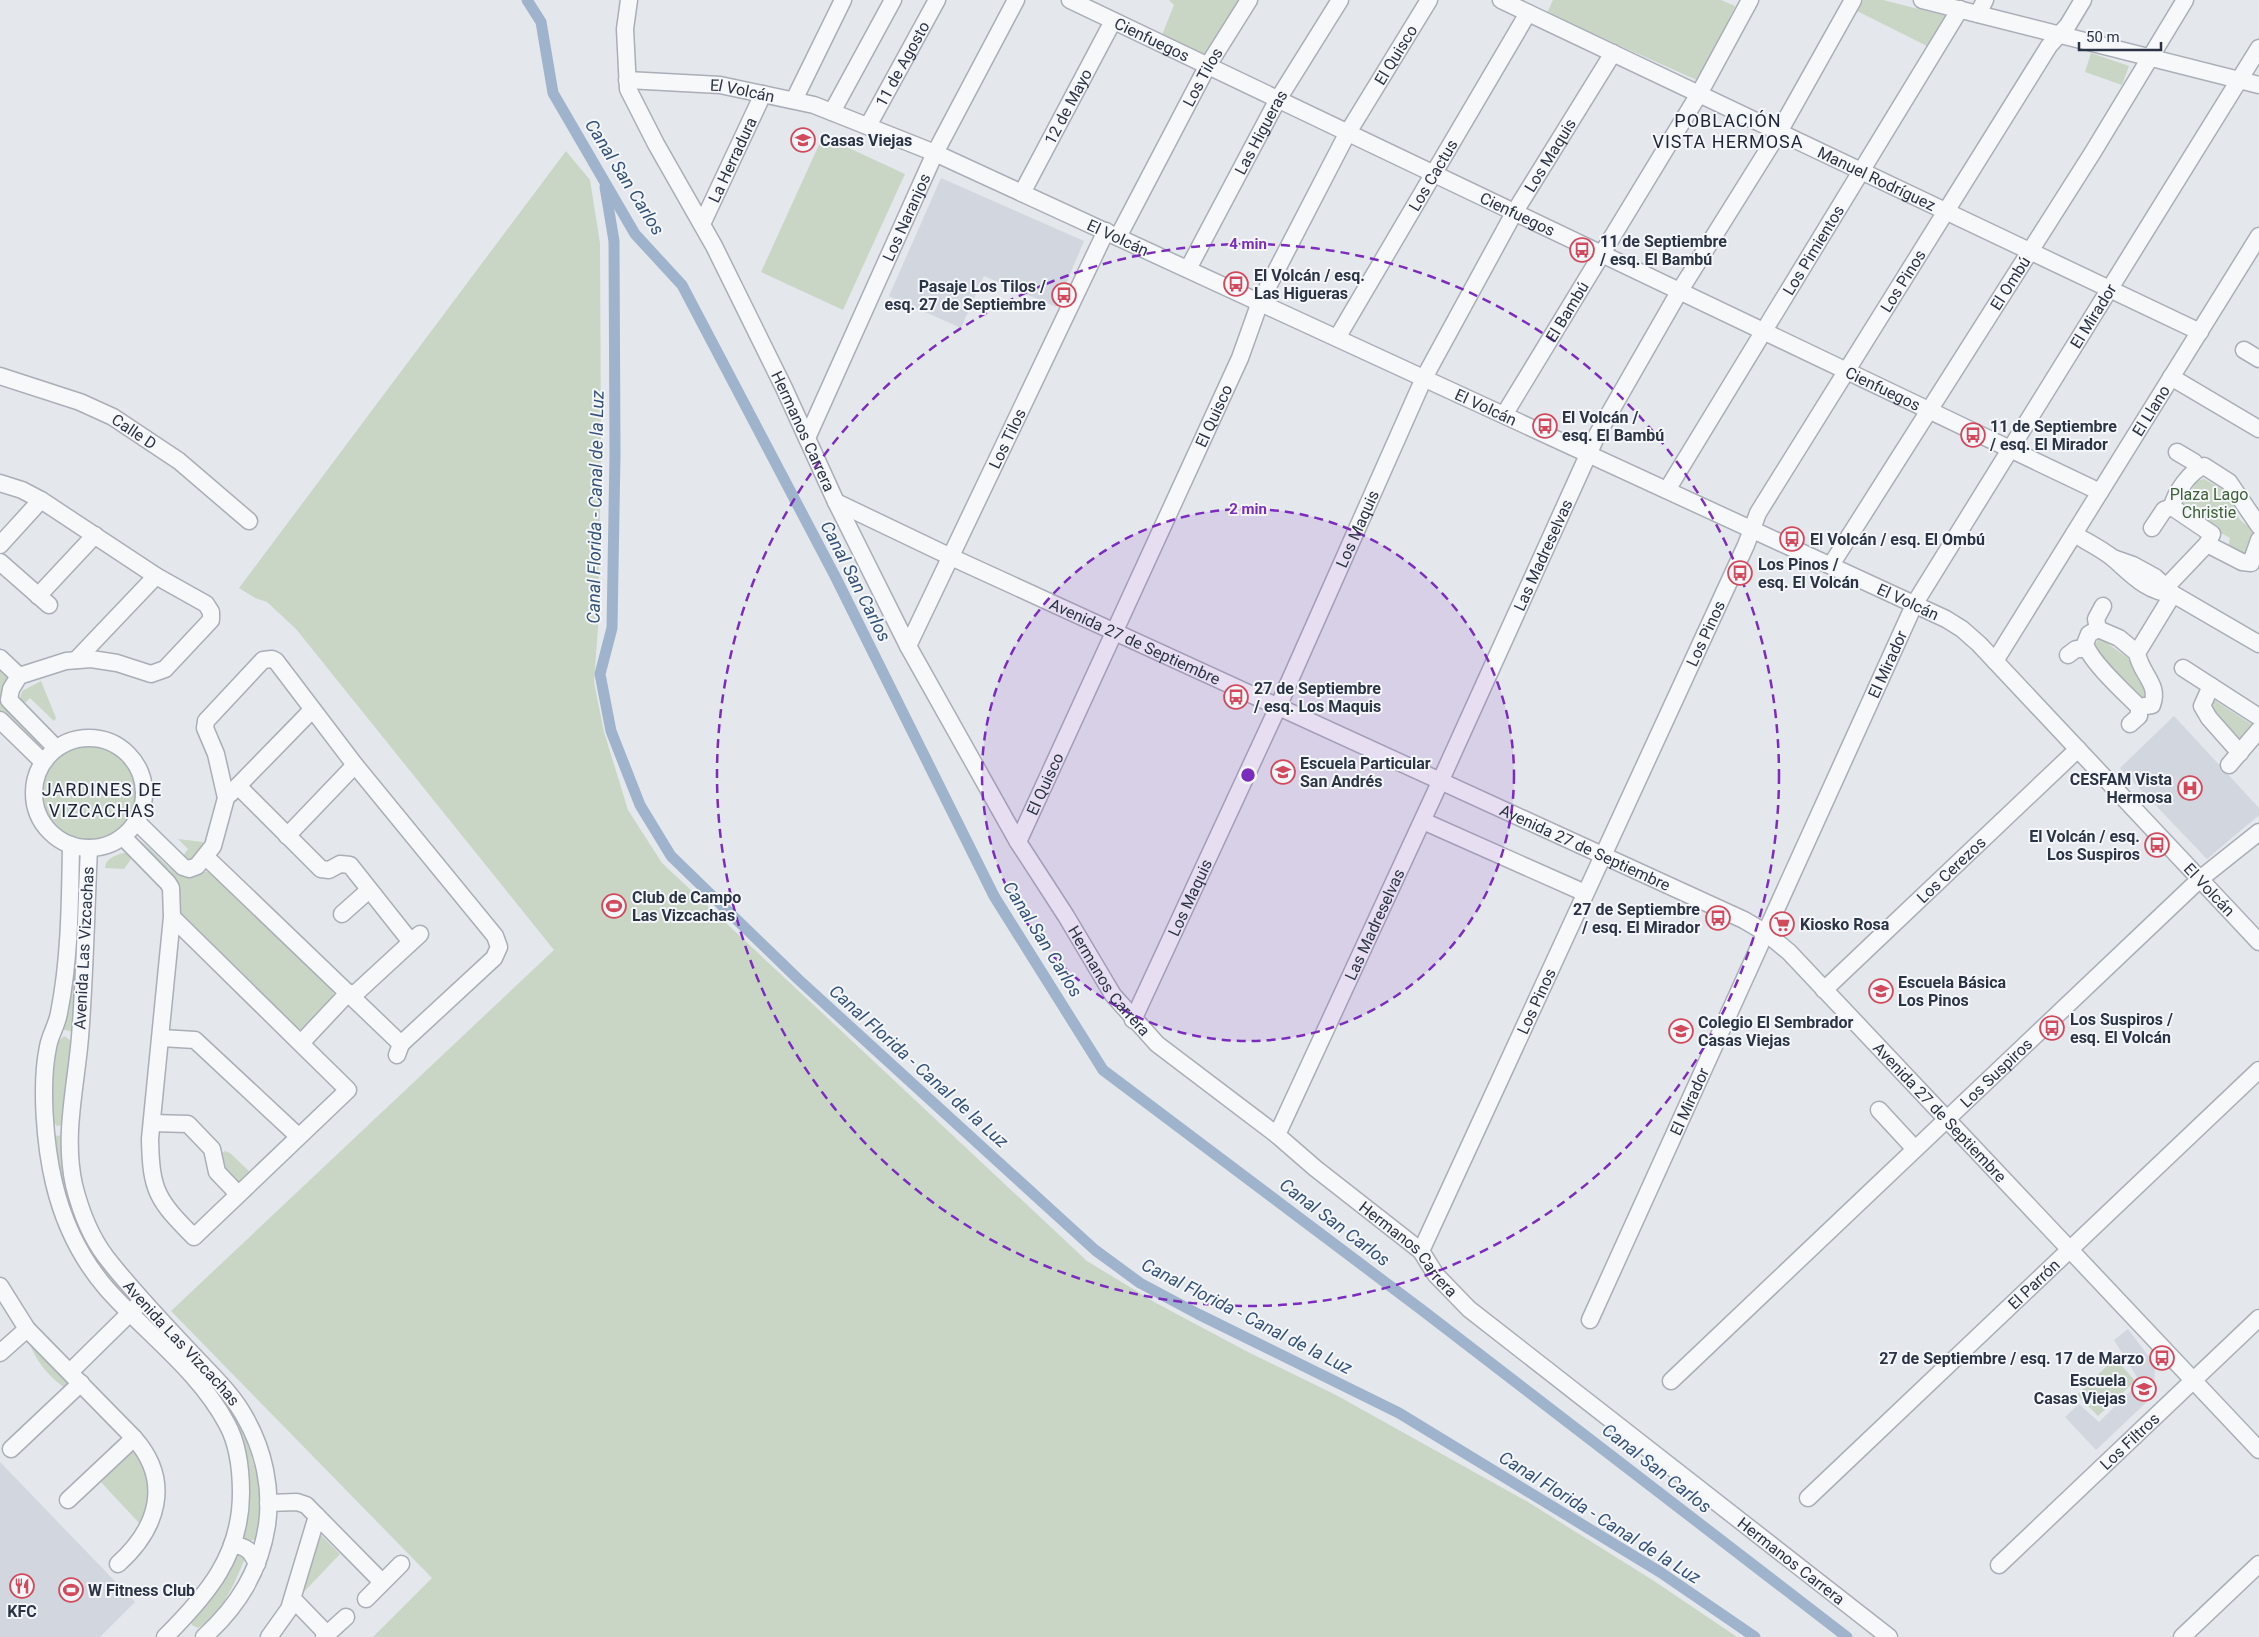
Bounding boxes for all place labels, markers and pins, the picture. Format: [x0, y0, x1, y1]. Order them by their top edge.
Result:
school or university icon: Casas Viejas [790, 127, 816, 153]
place label: Casas Viejas [820, 131, 912, 150]
place label: 11 de Septiembre / esq. El Bambú [1599, 232, 1727, 269]
bus stop icon: 11 de Septiembre / esq. El Bambú [1569, 237, 1595, 263]
place label: El Volcán / esq. Las Higueras [1254, 266, 1365, 303]
bus stop icon: El Volcán / esq. Las Higueras [1223, 271, 1249, 297]
place label: Pasaje Los Tilos / esq. 27 de Septiembre [885, 277, 1046, 314]
bus stop icon: Pasaje Los Tilos / esq. 27 de Septiembre [1051, 282, 1077, 308]
place label: El Volcán / esq. El Bambú [1562, 408, 1664, 445]
bus stop icon: El Volcán / esq. El Bambú [1532, 413, 1558, 439]
place label: 11 de Septiembre / esq. El Mirador [1989, 417, 2117, 454]
bus stop icon: 11 de Septiembre / esq. El Mirador [1960, 422, 1986, 448]
bus stop icon: El Volcán / esq. El Ombú [1779, 526, 1805, 552]
place label: El Volcán / esq. El Ombú [1810, 530, 1985, 549]
place label: Los Pinos / esq. El Volcán [1758, 555, 1859, 592]
bus stop icon: Los Pinos / esq. El Volcán [1727, 560, 1753, 586]
place label: 27 de Septiembre / esq. Los Maquis [1253, 679, 1381, 716]
bus stop icon: 27 de Septiembre / esq. Los Maquis [1223, 684, 1249, 710]
place label: Escuela Particular San Andrés [1300, 754, 1431, 791]
school or university icon: Escuela Particular San Andrés [1270, 759, 1296, 785]
centre of rings [1239, 766, 1257, 784]
place label: CESFAM Vista Hermosa [2070, 770, 2172, 807]
hospital icon: CESFAM Vista Hermosa [2177, 775, 2203, 801]
place label: El Volcán / esq. Los Suspiros [2029, 827, 2140, 864]
bus stop icon: El Volcán / esq. Los Suspiros [2144, 832, 2170, 858]
place label: Club de Campo Las Vizcachas [632, 888, 741, 925]
sports icon: Club de Campo Las Vizcachas [601, 893, 627, 919]
place label: 27 de Septiembre / esq. El Mirador [1573, 900, 1700, 937]
bus stop icon: 27 de Septiembre / esq. El Mirador [1705, 905, 1731, 931]
supermarket icon: Kiosko Rosa [1769, 911, 1795, 937]
place label: Kiosko Rosa [1800, 915, 1890, 934]
place label: Escuela Básica Los Pinos [1898, 973, 2006, 1010]
school or university icon: Escuela Básica Los Pinos [1868, 978, 1894, 1004]
place label: Los Suspiros / esq. El Volcán [2070, 1010, 2173, 1047]
place label: Colegio El Sembrador Casas Viejas [1698, 1013, 1854, 1050]
bus stop icon: Los Suspiros / esq. El Volcán [2039, 1015, 2065, 1041]
school or university icon: Colegio El Sembrador Casas Viejas [1668, 1018, 1694, 1044]
bus stop icon: 27 de Septiembre / esq. 17 de Marzo [2149, 1345, 2175, 1371]
place label: 27 de Septiembre / esq. 17 de Marzo [1879, 1349, 2144, 1368]
place label: Escuela Casas Viejas [2034, 1371, 2126, 1408]
school or university icon: Escuela Casas Viejas [2131, 1376, 2157, 1402]
restaurant icon: KFC [9, 1573, 35, 1599]
sports icon: W Fitness Club [58, 1577, 84, 1603]
place label: W Fitness Club [88, 1581, 195, 1600]
place label: KFC [7, 1602, 37, 1621]

